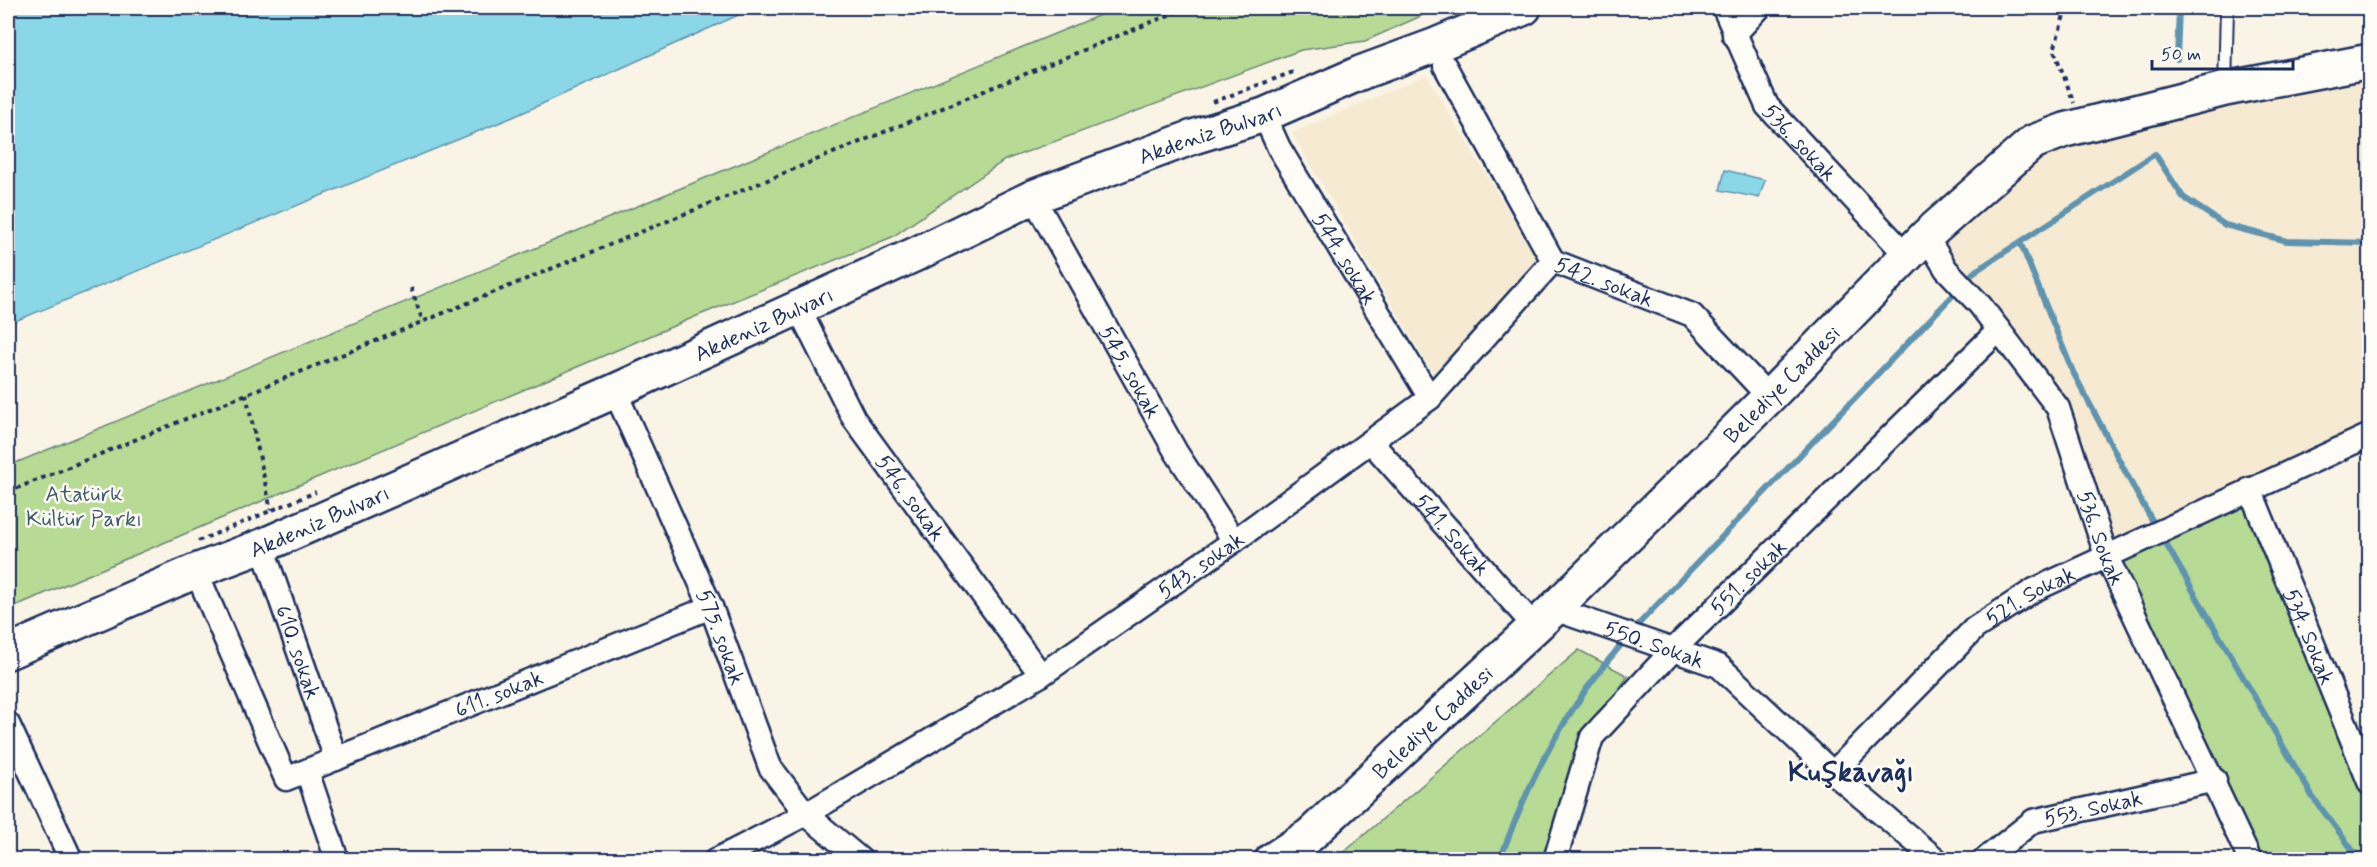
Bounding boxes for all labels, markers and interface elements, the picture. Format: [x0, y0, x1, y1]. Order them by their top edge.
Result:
scale bar [2152, 33, 2293, 71]
text: 50 m [2161, 43, 2201, 67]
street label: Akdeniz Bulvarı [1135, 97, 1287, 172]
street label: 536. sokak [1756, 98, 1842, 188]
street label: 544. sokak [1305, 208, 1383, 311]
street label: 542. sokak [1550, 251, 1657, 315]
street label: Akdeniz Bulvarı [690, 281, 838, 369]
street label: Belediye Caddesi [1718, 320, 1847, 450]
street label: 545. sokak [1092, 321, 1166, 424]
street label: 546. sokak [868, 449, 951, 547]
street label: Akdeniz Bulvarı [246, 480, 394, 565]
park label: Atatürk Kültür Parkı [26, 481, 142, 534]
street label: 536. Sokak [2070, 487, 2130, 590]
street label: 541. Sokak [1407, 488, 1495, 583]
street label: 543. sokak [1153, 526, 1250, 606]
street label: 551. sokak [1705, 534, 1794, 622]
street label: 521. Sokak [1980, 561, 2080, 634]
street label: 575. sokak [689, 585, 751, 689]
street label: 534. Sokak [2276, 585, 2340, 690]
street label: 610. sokak [268, 602, 326, 703]
street label: 550. Sokak [1600, 615, 1708, 676]
street label: Belediye Caddesi [1367, 660, 1500, 786]
street label: 611. sokak [451, 664, 548, 725]
district label: Kuşkavağı [1788, 755, 1914, 793]
street label: 553. Sokak [2041, 785, 2145, 834]

